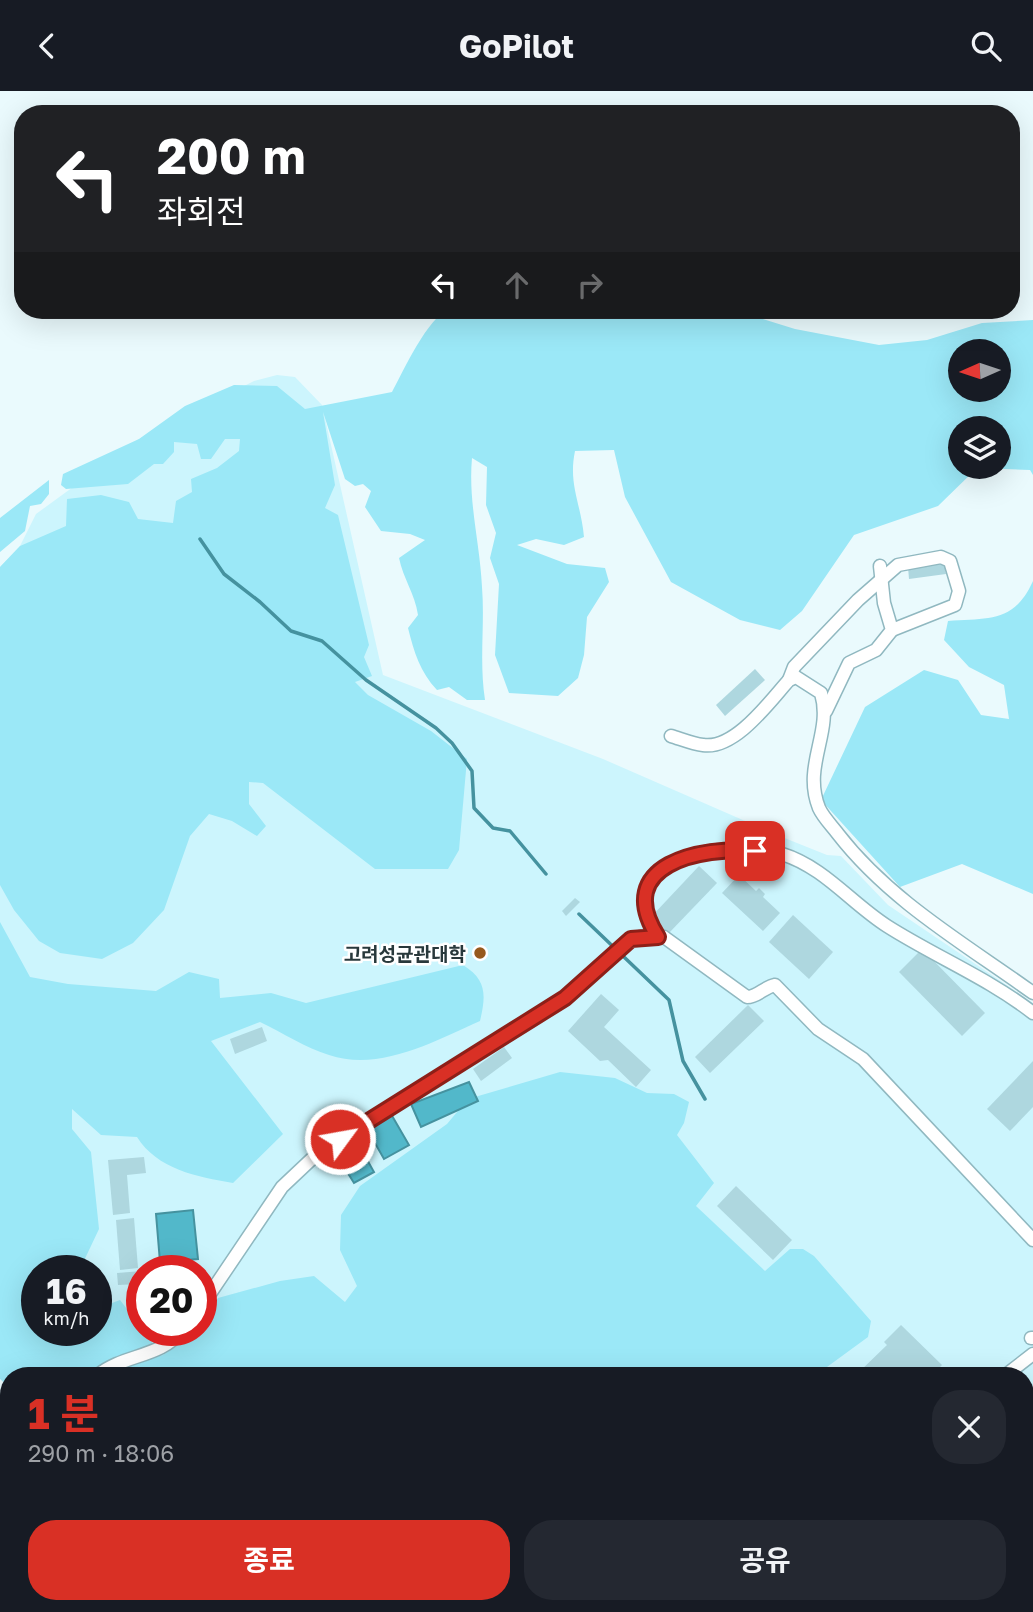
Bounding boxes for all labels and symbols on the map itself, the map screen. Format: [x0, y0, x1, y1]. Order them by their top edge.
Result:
north arrow [948, 339, 1012, 403]
pin [725, 821, 785, 881]
place label: 고려성균관대학 [344, 942, 466, 965]
marker: 고려성균관대학 [472, 945, 488, 961]
position arrow [303, 1102, 377, 1176]
speed limit sign: 20 [126, 1255, 217, 1346]

